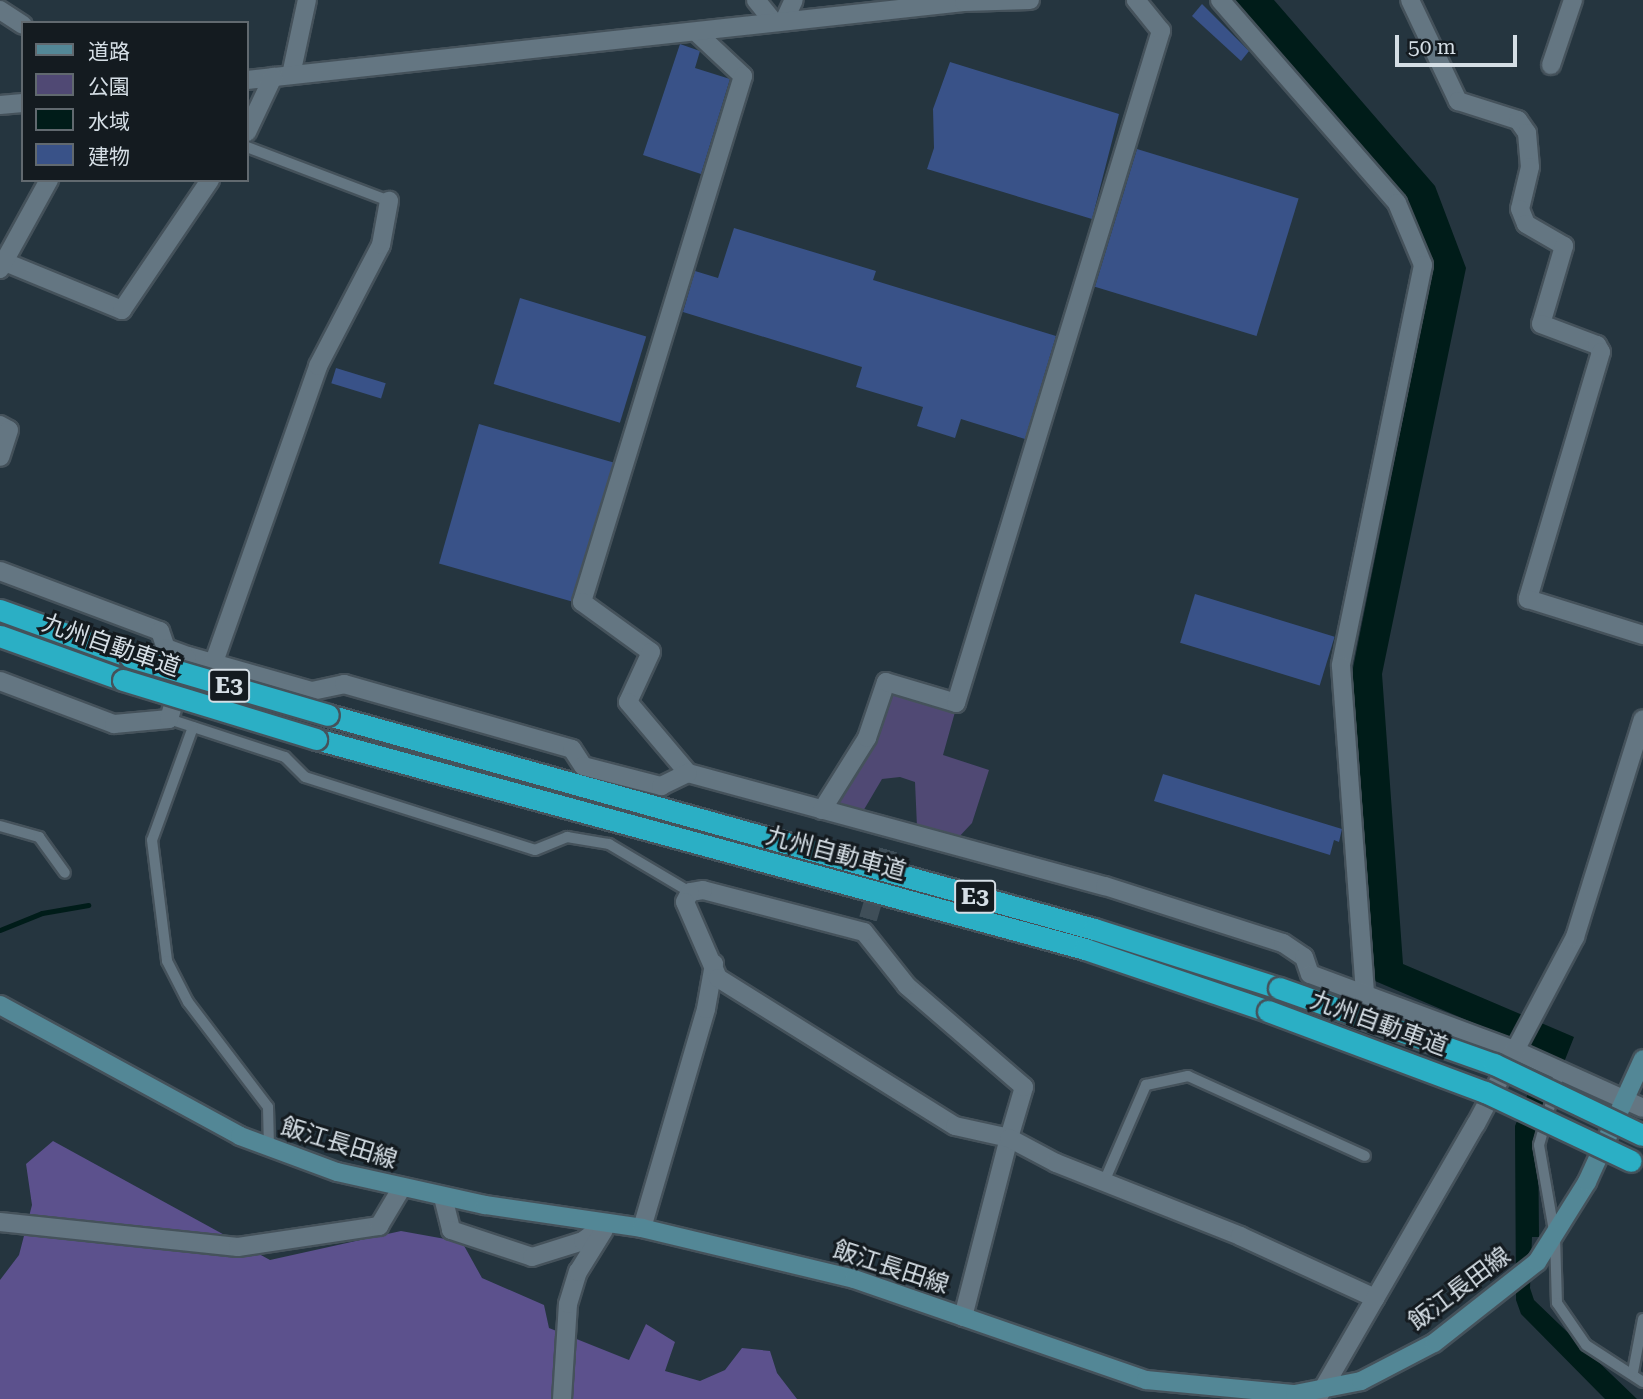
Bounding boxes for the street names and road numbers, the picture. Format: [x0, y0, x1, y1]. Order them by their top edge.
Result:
street label: 九州自動車道 [38, 609, 184, 683]
road number: E3 [208, 666, 250, 706]
street label: 九州自動車道 [763, 821, 909, 887]
road number: E3 [954, 877, 996, 916]
street label: 九州自動車道 [1306, 986, 1452, 1062]
street label: 飯江長田線 [277, 1113, 401, 1175]
street label: 飯江長田線 [829, 1236, 953, 1300]
street label: 飯江長田線 [1403, 1241, 1517, 1337]

